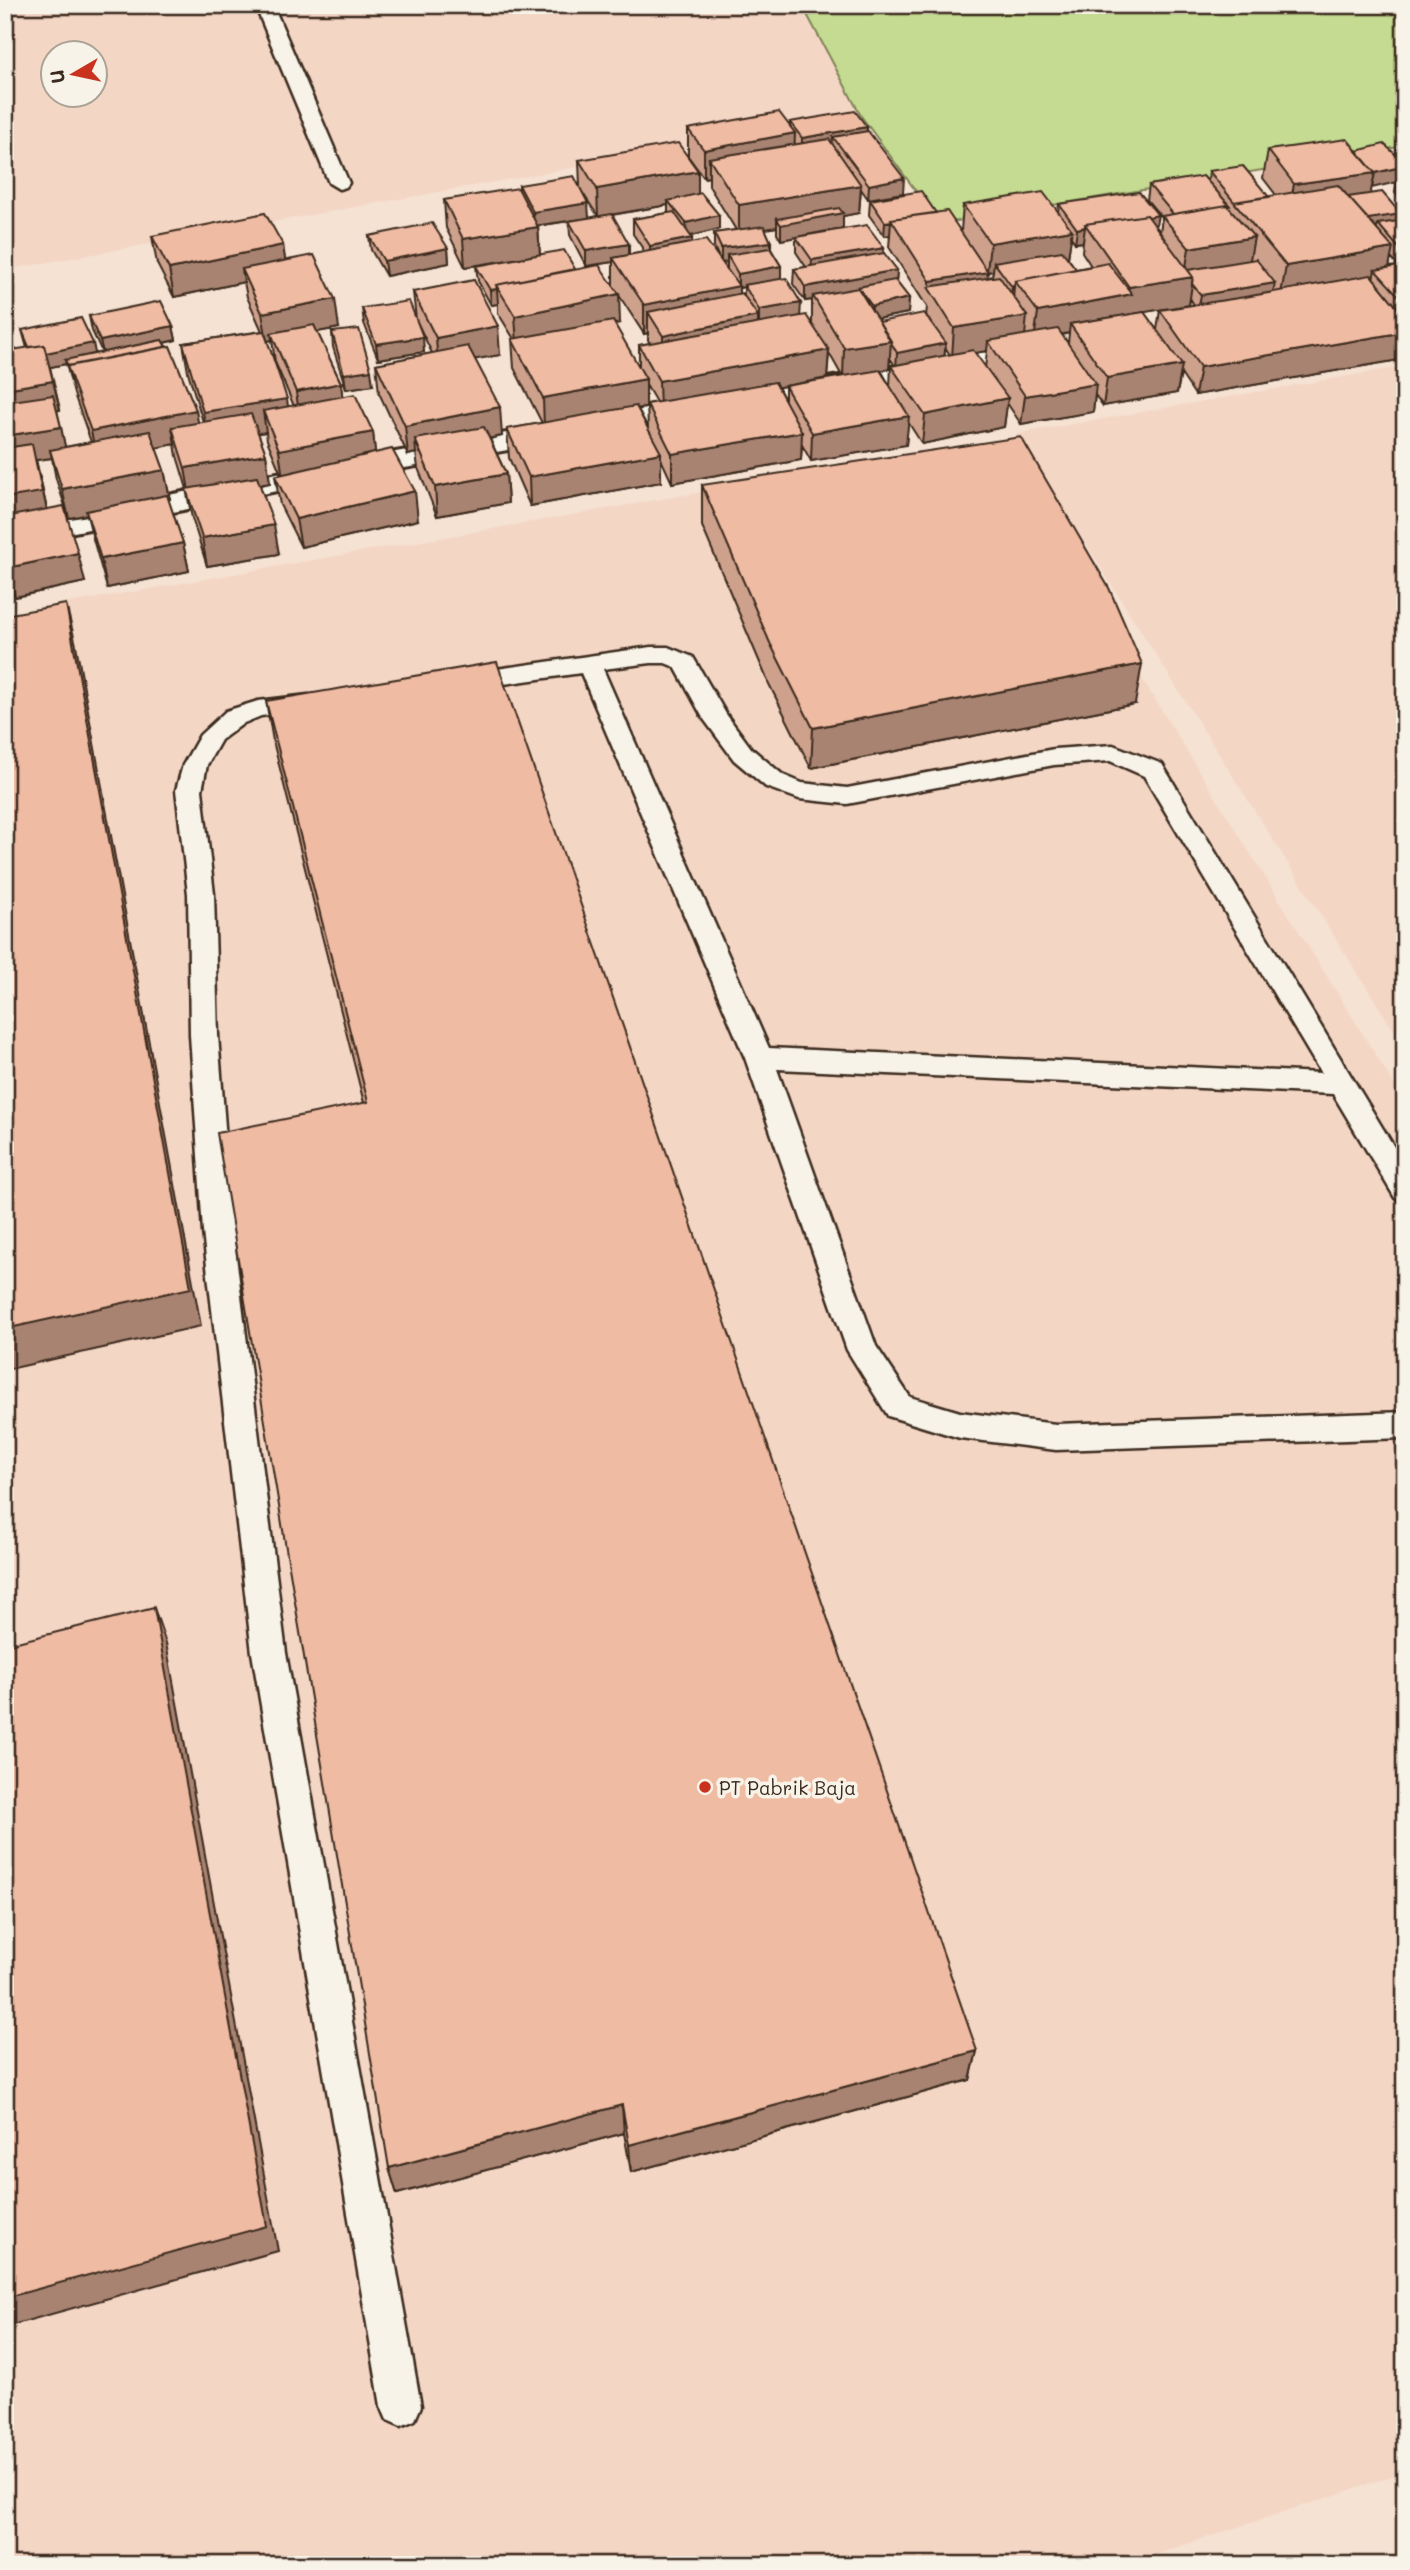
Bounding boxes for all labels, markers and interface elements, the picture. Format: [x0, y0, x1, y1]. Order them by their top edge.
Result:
north arrow [38, 38, 108, 108]
text: U [43, 68, 70, 85]
place label: PT Pabrik Baja [719, 1775, 856, 1800]
marker: PT Pabrik Baja [697, 1779, 713, 1795]

